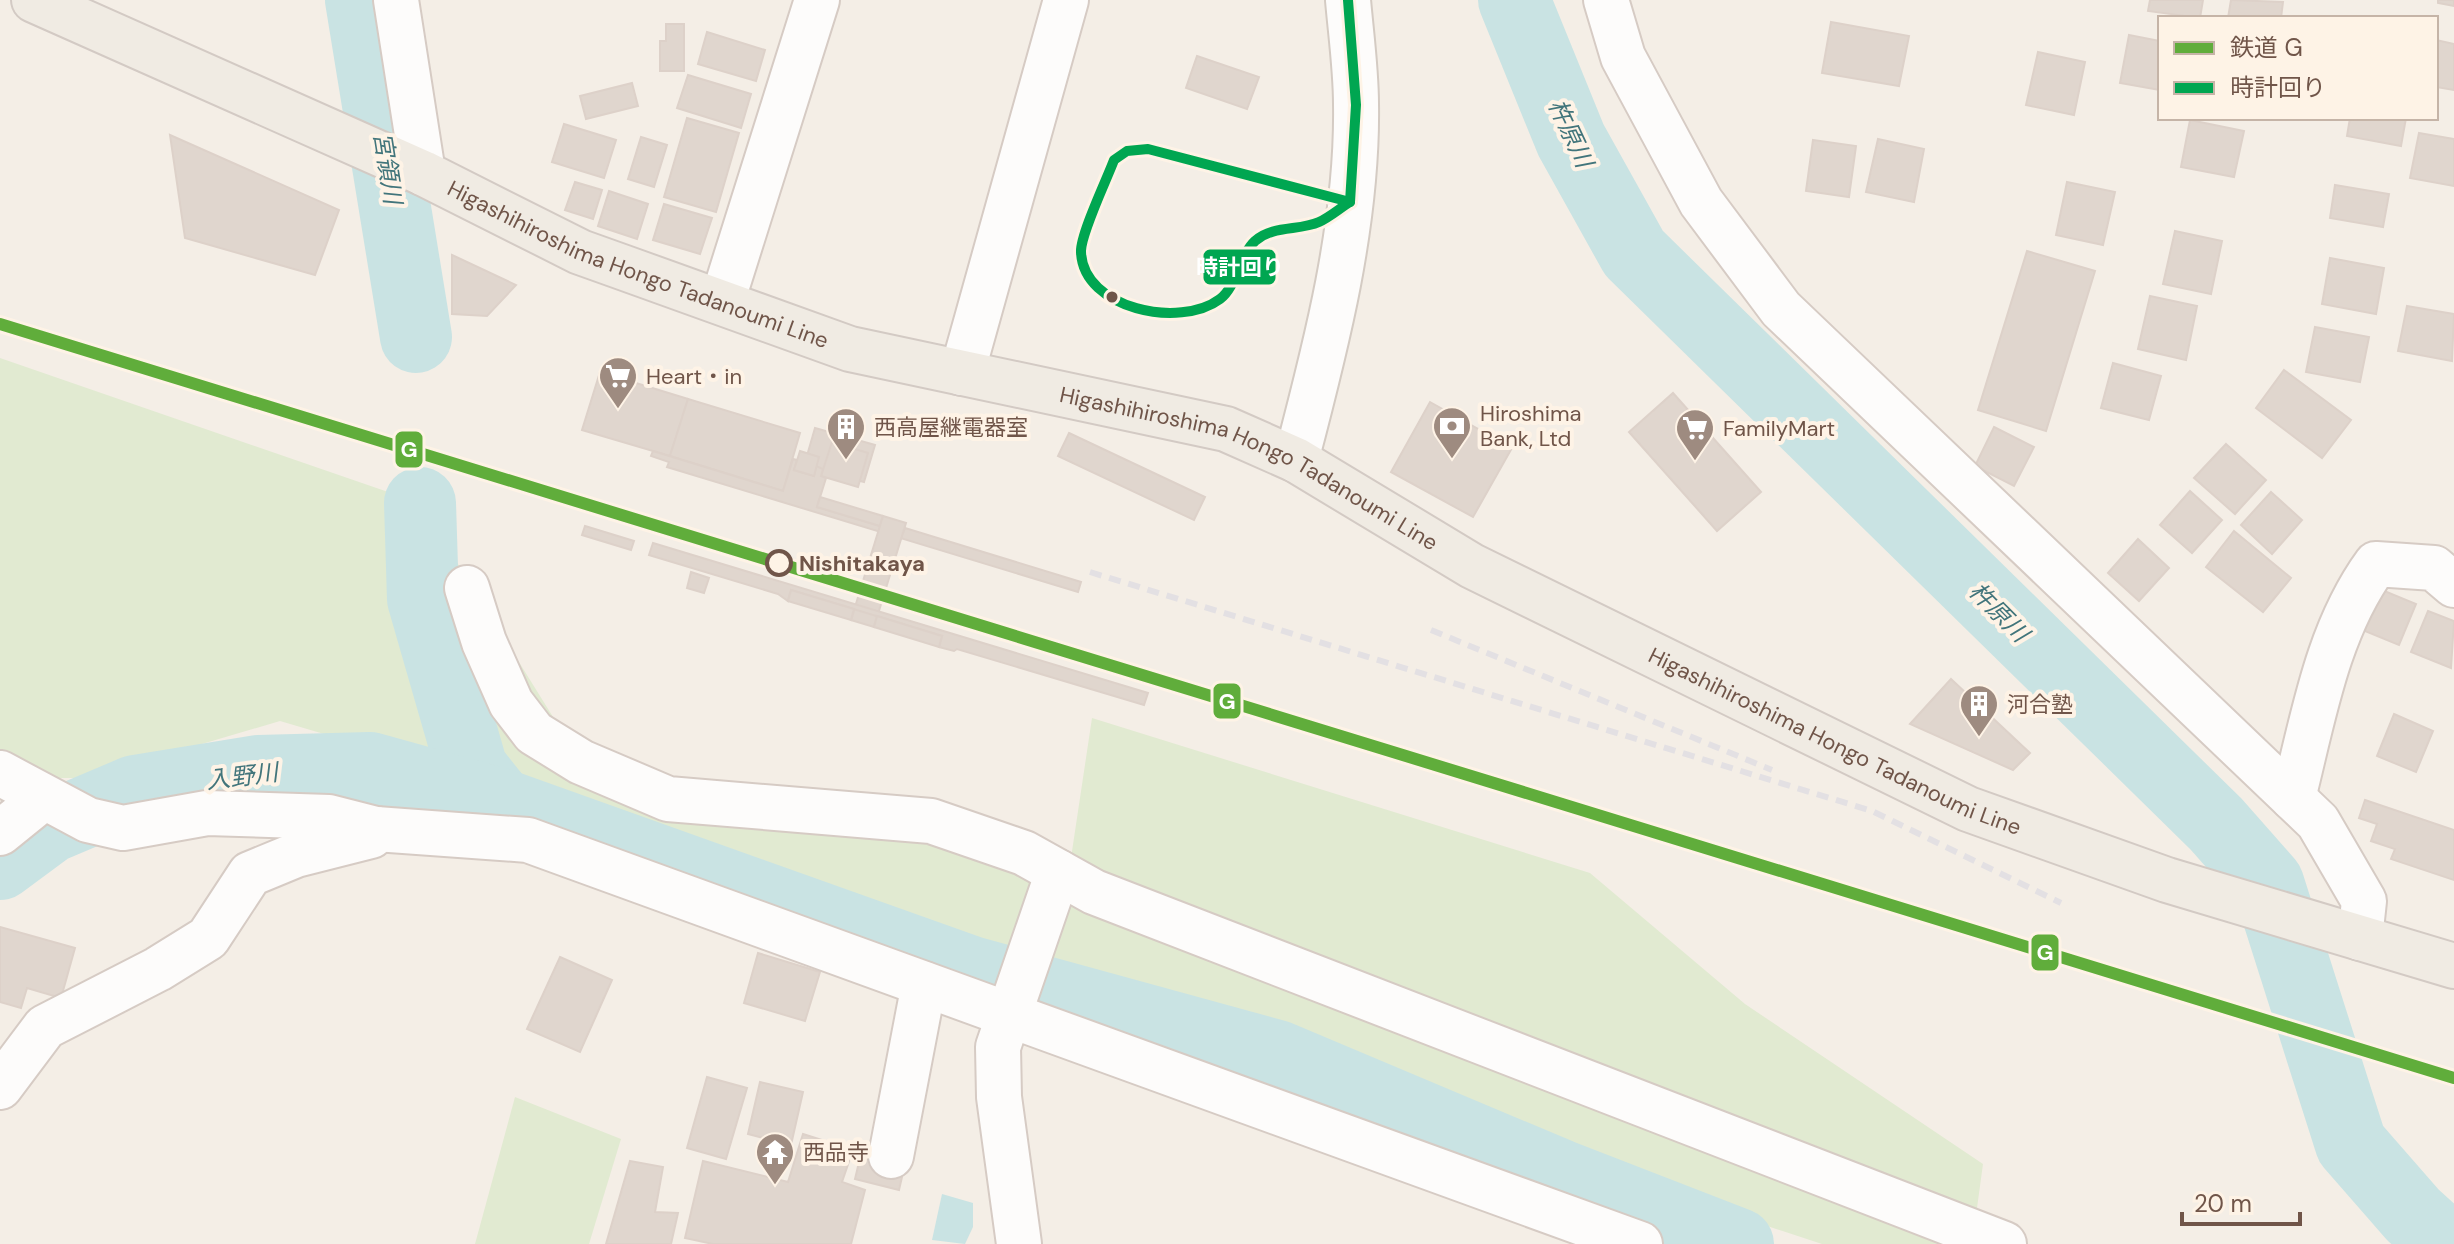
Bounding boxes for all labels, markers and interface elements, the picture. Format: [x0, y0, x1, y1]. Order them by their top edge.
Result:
legend [2158, 16, 2438, 120]
text: 鉄道 G [2230, 32, 2303, 63]
text: 時計回り [2230, 72, 2326, 103]
water label: 杵原川 [1542, 94, 1602, 175]
water label: 宮領川 [367, 130, 409, 209]
street label: Higashihiroshima Hongo Tadanoumi Line [443, 173, 833, 355]
line badge: 時計回り [1202, 248, 1277, 286]
text: 時計回り [1196, 253, 1284, 282]
unlabelled marker [1104, 289, 1120, 305]
supermarket icon: Heart・in [597, 355, 639, 410]
place label: Heart・in [646, 362, 742, 391]
street label: Higashihiroshima Hongo Tadanoumi Line [1057, 380, 1443, 557]
place label: Hiroshima Bank, Ltd [1480, 399, 1582, 453]
bank icon: Hiroshima Bank, Ltd [1431, 405, 1473, 460]
building icon: 西高屋継電器室 [825, 406, 867, 461]
supermarket icon: FamilyMart [1674, 407, 1716, 462]
place label: 西高屋継電器室 [874, 413, 1028, 442]
place label: FamilyMart [1723, 414, 1835, 443]
line badge: G [394, 430, 424, 469]
text: G [400, 435, 418, 464]
place label: Nishitakaya [799, 549, 925, 578]
marker: Nishitakaya [766, 550, 792, 576]
water label: 杵原川 [1963, 576, 2038, 651]
street label: Higashihiroshima Hongo Tadanoumi Line [1644, 640, 2025, 841]
line badge: G [1212, 682, 1242, 720]
building icon: 河合塾 [1958, 683, 2000, 738]
text: G [1218, 687, 1236, 716]
place label: 河合塾 [2007, 690, 2073, 719]
water label: 入野川 [204, 756, 283, 796]
line badge: G [2030, 933, 2060, 972]
text: G [2036, 938, 2054, 967]
temple icon: 西品寺 [754, 1131, 796, 1186]
place label: 西品寺 [803, 1138, 869, 1167]
scale bar [2182, 1176, 2300, 1226]
text: 20 m [2194, 1188, 2252, 1219]

